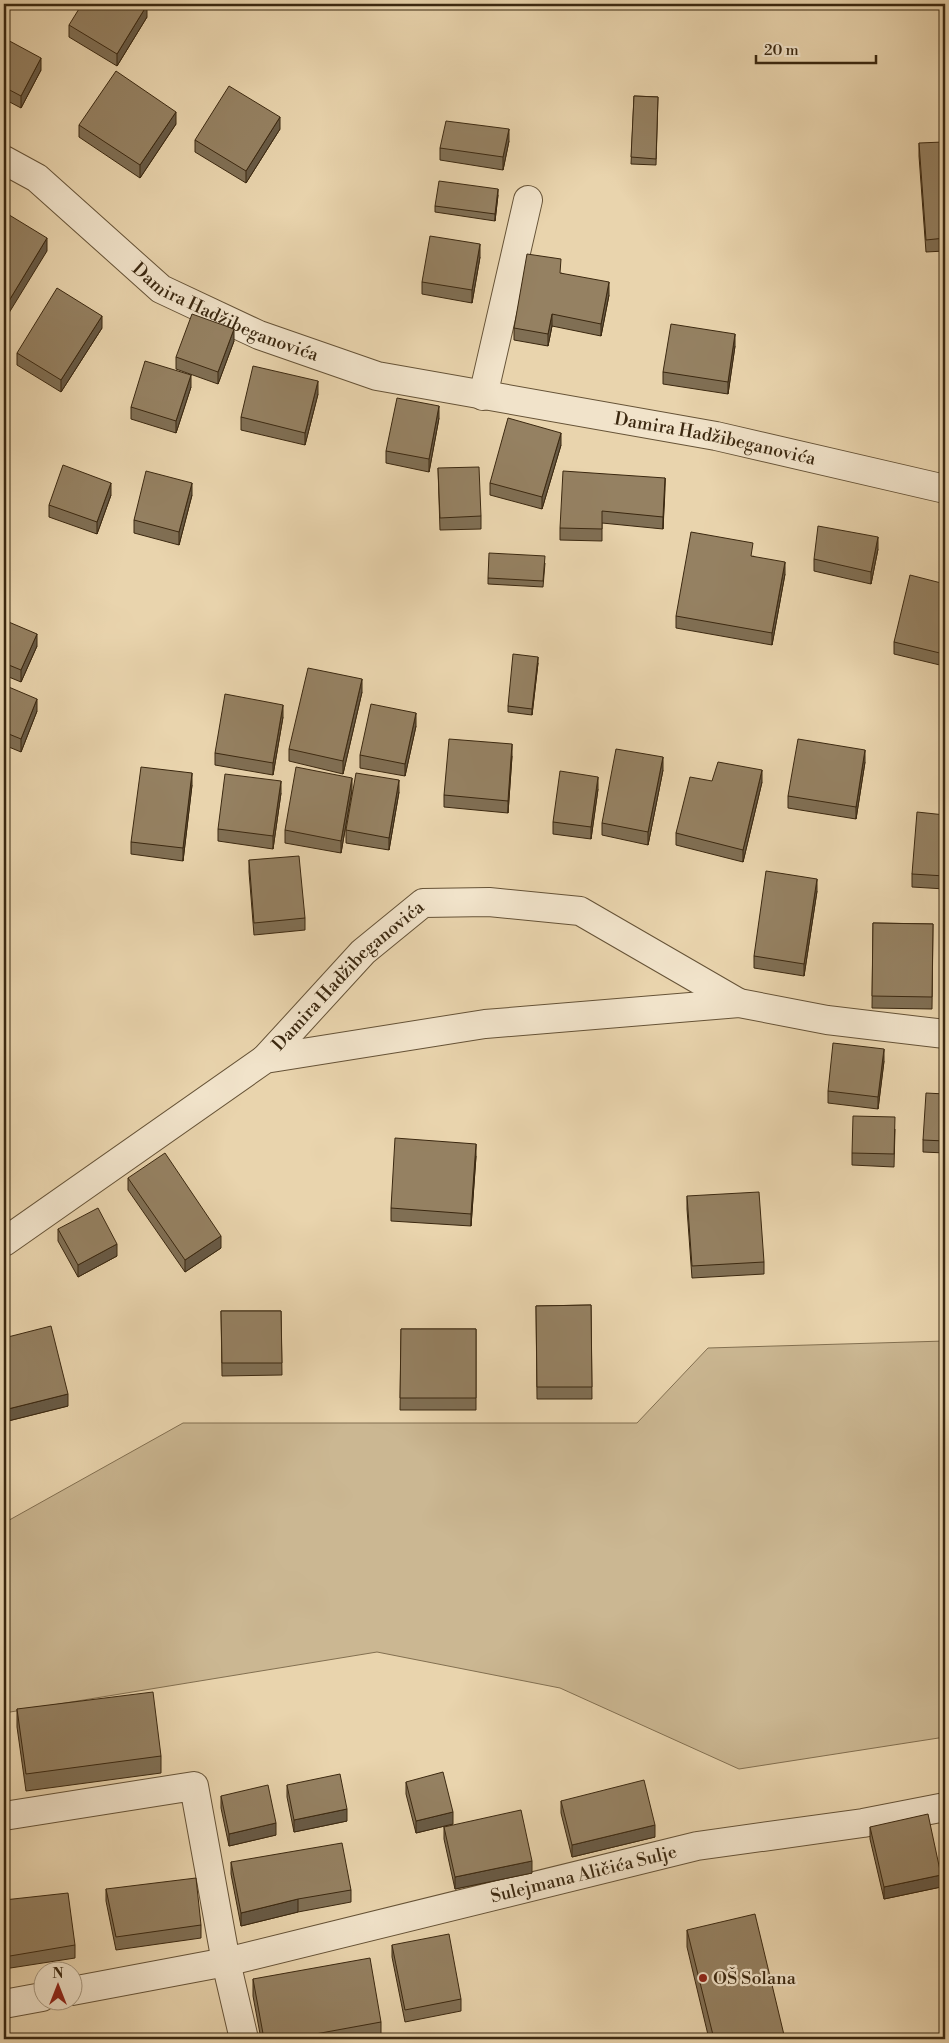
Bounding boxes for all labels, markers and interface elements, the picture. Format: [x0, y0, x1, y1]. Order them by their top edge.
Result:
scale bar [756, 32, 876, 64]
text: 20 m [764, 41, 799, 60]
street label: Damira Hadžibeganovića [127, 258, 322, 367]
street label: Damira Hadžibeganovića [612, 407, 819, 471]
street label: Damira Hadžibeganovića [267, 895, 430, 1056]
street label: Sulejmana Aličića Sulje [488, 1840, 679, 1908]
north arrow [32, 1960, 82, 2010]
text: N [52, 1965, 64, 1983]
place label: OŠ Solana [713, 1967, 797, 1990]
marker: OŠ Solana [697, 1972, 709, 1984]

